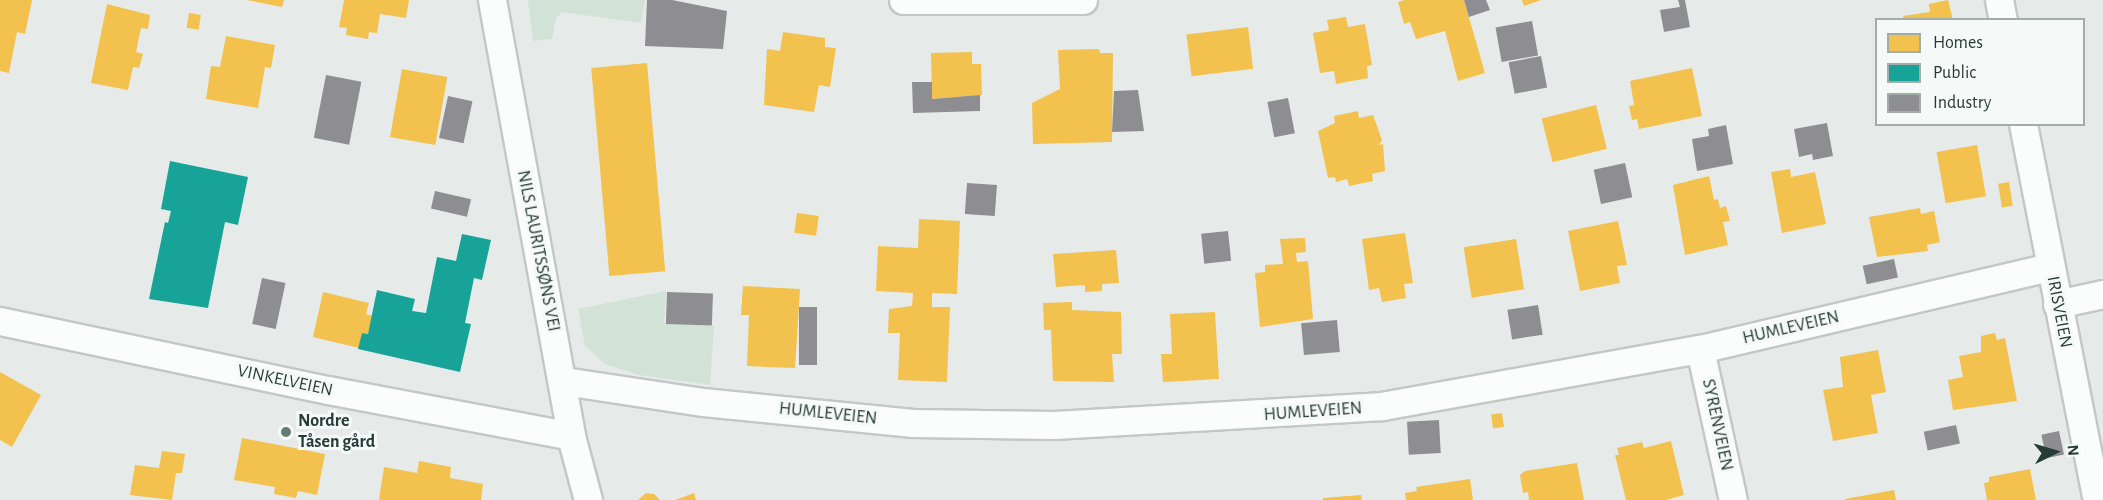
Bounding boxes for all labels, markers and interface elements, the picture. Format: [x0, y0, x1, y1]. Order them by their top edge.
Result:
legend [1875, 18, 2085, 126]
text: Homes [1933, 34, 1983, 52]
text: Public [1933, 64, 1976, 82]
text: Industry [1933, 94, 1992, 112]
street label: NILS LAURITSSØNS VEI [512, 169, 564, 333]
street label: IRISVEIEN [2041, 274, 2077, 350]
street label: HUMLEVEIEN [1741, 306, 1841, 350]
street label: VINKELVEIEN [235, 360, 335, 402]
street label: SYRENVEIEN [1697, 377, 1737, 473]
street label: HUMLEVEIEN [778, 398, 878, 430]
street label: HUMLEVEIEN [1263, 398, 1363, 426]
place label: Nordre Tåsen gård [298, 411, 375, 454]
north arrow [2025, 422, 2085, 482]
marker: Nordre Tåsen gård [279, 425, 293, 439]
text: N [2064, 444, 2081, 457]

